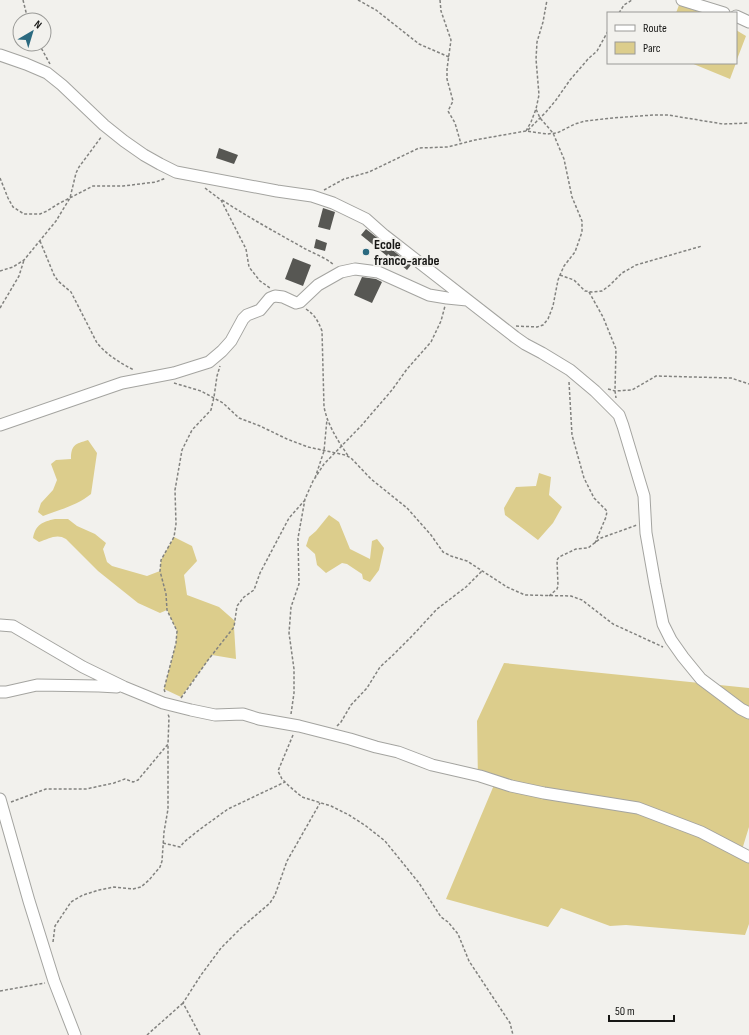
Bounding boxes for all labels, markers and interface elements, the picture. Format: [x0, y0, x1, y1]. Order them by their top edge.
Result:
north arrow [12, 12, 52, 52]
legend [607, 12, 737, 64]
text: N [32, 18, 44, 32]
text: Route [643, 21, 667, 36]
text: Parc [643, 41, 661, 56]
place label: Ecole franco-arabe [374, 236, 439, 269]
marker: Ecole franco-arabe [361, 247, 371, 257]
scale bar [609, 997, 674, 1023]
text: 50 m [615, 1004, 635, 1019]

